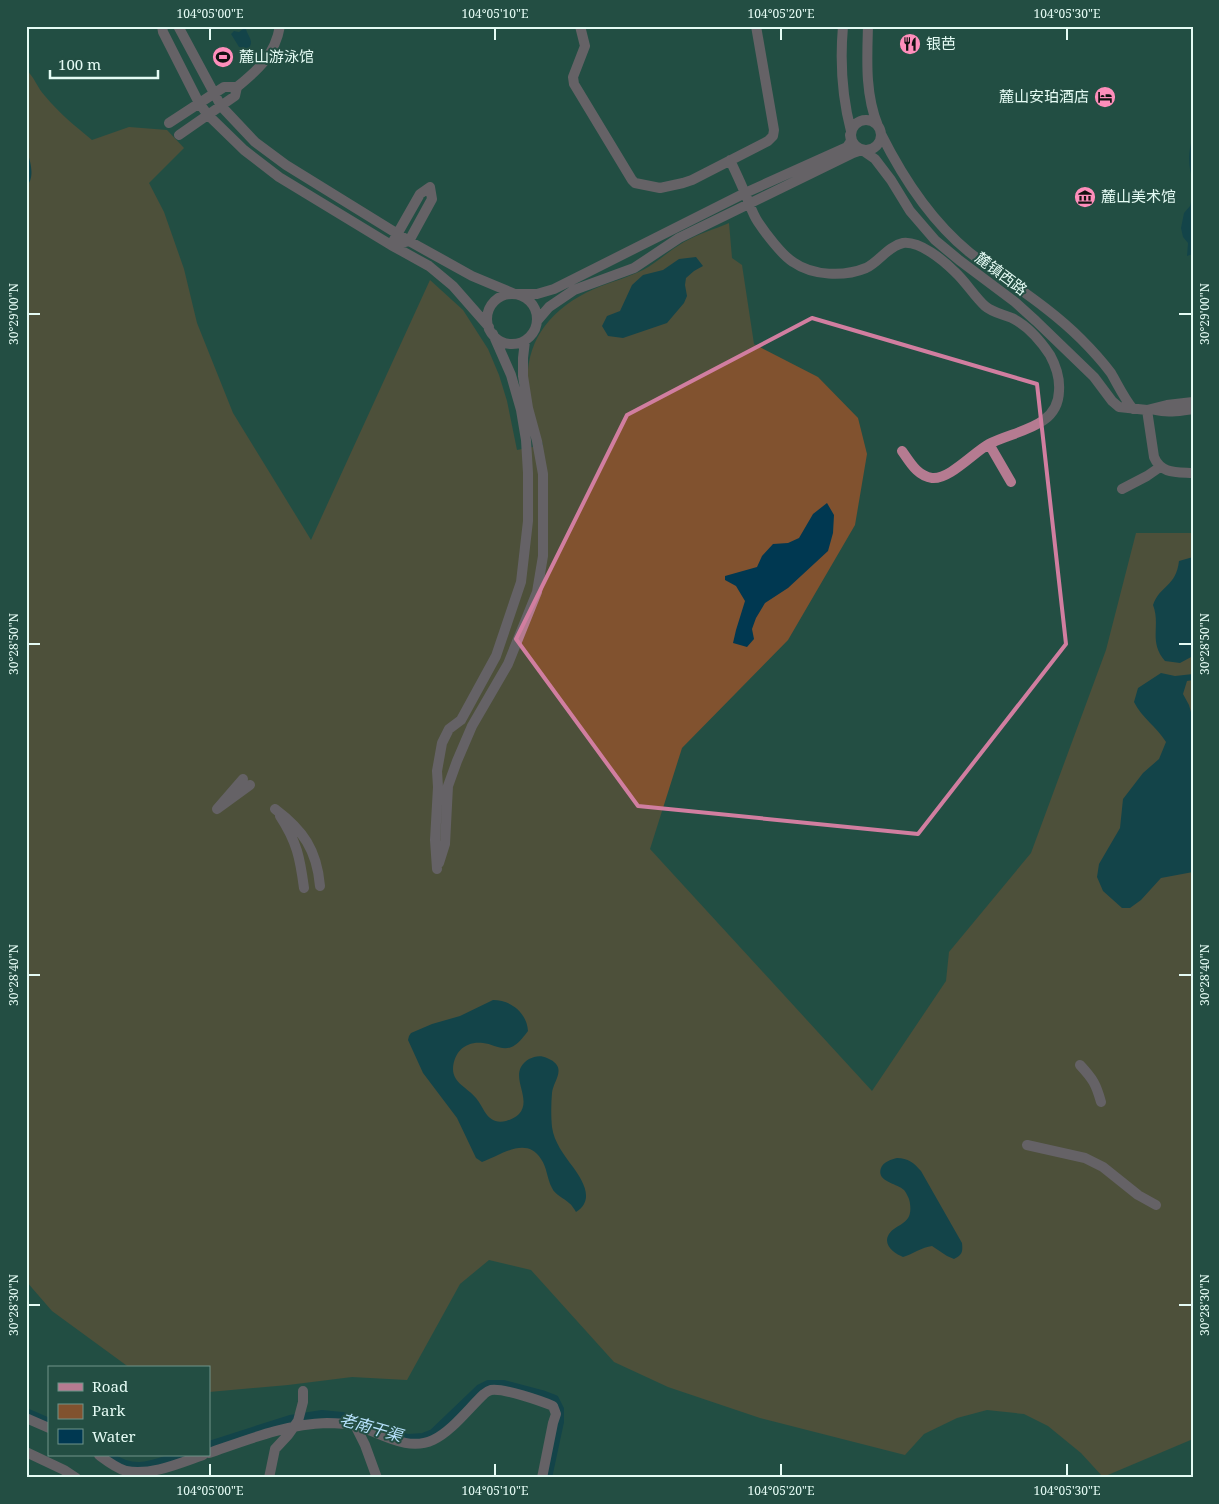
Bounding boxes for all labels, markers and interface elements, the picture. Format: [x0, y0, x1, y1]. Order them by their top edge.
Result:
text: 104°05'00"E [177, 5, 243, 22]
text: 104°05'10"E [462, 5, 528, 22]
text: 104°05'20"E [748, 5, 814, 22]
text: 104°05'30"E [1034, 5, 1100, 22]
restaurant icon: 银芭 [898, 32, 922, 56]
place label: 银芭 [926, 33, 956, 53]
sports icon: 麓山游泳馆 [211, 45, 235, 69]
place label: 麓山游泳馆 [239, 46, 314, 66]
scale bar [50, 48, 158, 80]
text: 100 m [58, 54, 101, 74]
hotel icon: 麓山安珀酒店 [1093, 85, 1117, 109]
place label: 麓山安珀酒店 [999, 86, 1089, 106]
museum icon: 麓山美术馆 [1073, 185, 1097, 209]
place label: 麓山美术馆 [1101, 186, 1176, 206]
street label: 麓镇西路 [972, 247, 1032, 299]
text: 30°29'00"N [5, 283, 22, 345]
text: 30°29'00"N [1196, 283, 1213, 345]
text: 30°28'50"N [5, 613, 22, 675]
text: 30°28'50"N [1196, 613, 1213, 675]
text: 30°28'40"N [5, 944, 22, 1006]
text: 30°28'40"N [1196, 944, 1213, 1006]
text: 30°28'30"N [5, 1274, 22, 1336]
text: 30°28'30"N [1196, 1274, 1213, 1336]
legend [48, 1366, 210, 1456]
text: Road [92, 1376, 128, 1396]
text: Park [92, 1400, 126, 1420]
water label: 老南干渠 [337, 1408, 407, 1447]
text: Water [92, 1426, 135, 1446]
text: 104°05'00"E [177, 1482, 243, 1499]
text: 104°05'10"E [462, 1482, 528, 1499]
text: 104°05'20"E [748, 1482, 814, 1499]
text: 104°05'30"E [1034, 1482, 1100, 1499]

